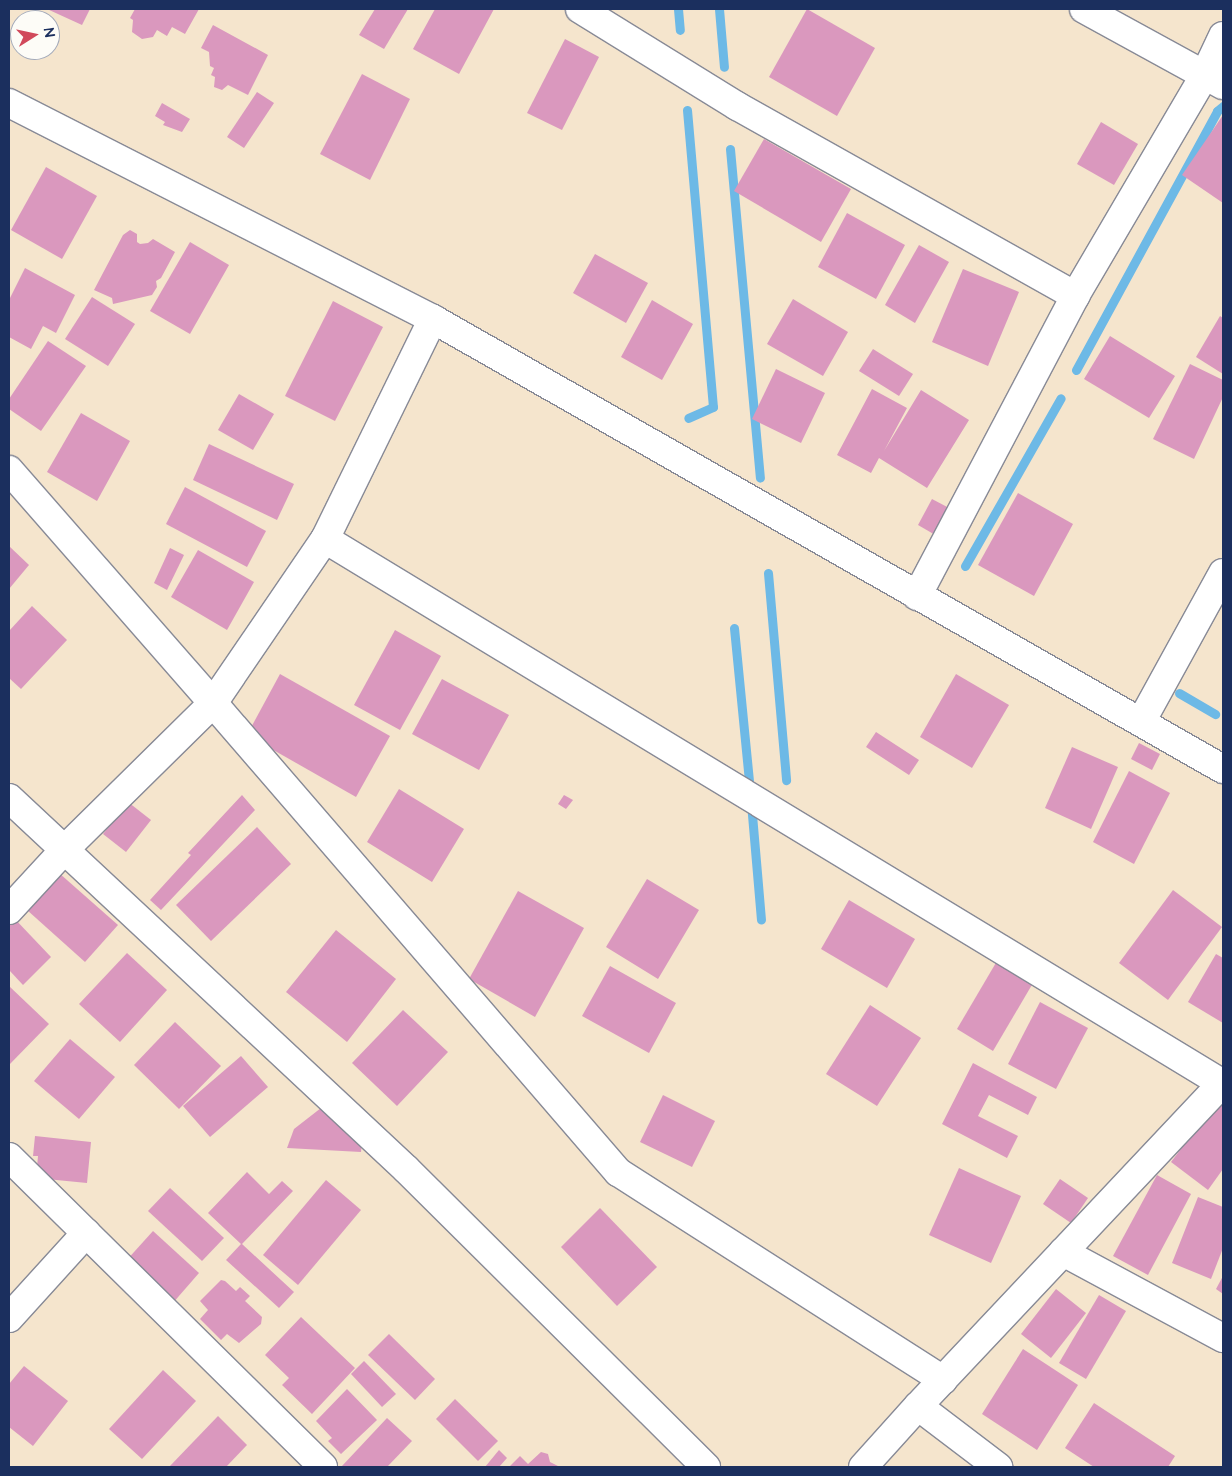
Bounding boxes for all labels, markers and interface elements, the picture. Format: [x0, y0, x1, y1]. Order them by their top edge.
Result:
north arrow [10, 10, 60, 60]
text: N [38, 27, 59, 39]

